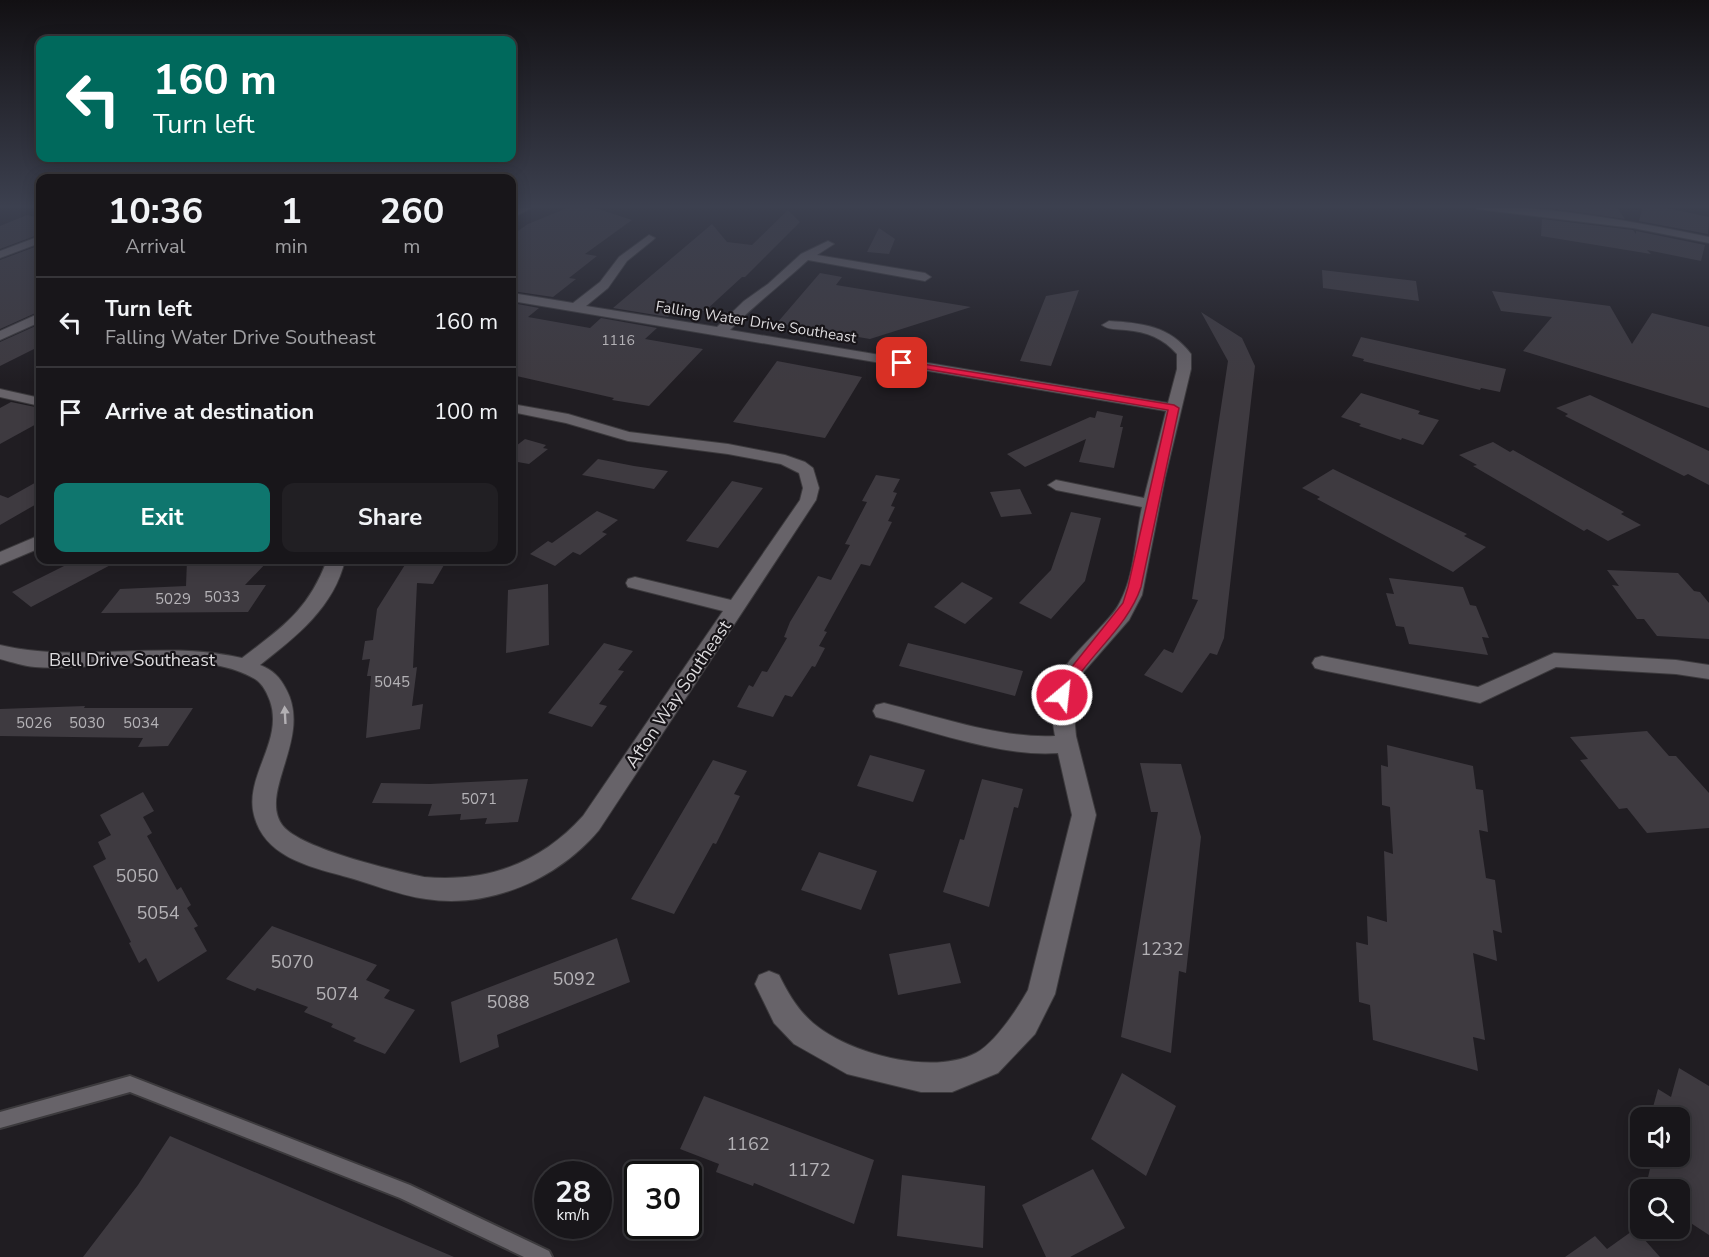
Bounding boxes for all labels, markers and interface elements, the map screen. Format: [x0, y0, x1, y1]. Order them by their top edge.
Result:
text: 160 m [153, 52, 277, 109]
icon: left [54, 60, 132, 138]
text: Turn left [153, 106, 254, 143]
text: 10:36 [108, 187, 203, 236]
text: 1 [280, 187, 302, 236]
text: 260 [379, 187, 444, 236]
text: Arrival [125, 233, 185, 260]
text: min [275, 233, 308, 260]
text: m [403, 233, 420, 260]
text: Turn left [105, 294, 192, 324]
street label: Falling Water Drive Southeast [654, 296, 858, 348]
icon: left [54, 306, 87, 339]
text: 160 m [434, 307, 498, 337]
text: Falling Water Drive Southeast [105, 324, 376, 351]
house number: 1116 [601, 331, 635, 350]
pin [876, 337, 927, 388]
icon: arrive [885, 346, 918, 379]
icon: arrive [54, 396, 87, 429]
text: Arrive at destination [105, 397, 314, 427]
text: 100 m [434, 397, 498, 427]
button: Exit [54, 483, 270, 552]
button: Share [282, 483, 498, 552]
house number: 5033 [204, 587, 240, 607]
house number: 5029 [155, 589, 191, 609]
street label: Afton Way Southeast [620, 615, 737, 773]
street label: Bell Drive Southeast [49, 648, 216, 672]
position arrow [1030, 663, 1094, 727]
house number: 5045 [374, 672, 410, 692]
one-way arrow [281, 706, 290, 725]
house number: 5026 [16, 713, 52, 733]
house number: 5030 [69, 713, 105, 733]
house number: 5034 [123, 713, 159, 733]
house number: 5071 [461, 789, 497, 809]
house number: 5050 [115, 864, 159, 888]
house number: 5054 [136, 901, 180, 925]
house number: 1232 [1140, 937, 1184, 961]
house number: 5070 [270, 950, 314, 974]
house number: 5092 [552, 967, 596, 991]
house number: 5074 [315, 982, 359, 1006]
house number: 5088 [486, 990, 530, 1014]
map controls [1630, 1107, 1690, 1239]
button: sound [1630, 1107, 1690, 1167]
house number: 1162 [726, 1132, 770, 1156]
house number: 1172 [787, 1158, 831, 1182]
speed limit sign: 30 [624, 1161, 702, 1239]
text: 28 [555, 1172, 591, 1213]
button: search [1630, 1179, 1690, 1239]
text: km/h [556, 1205, 590, 1225]

